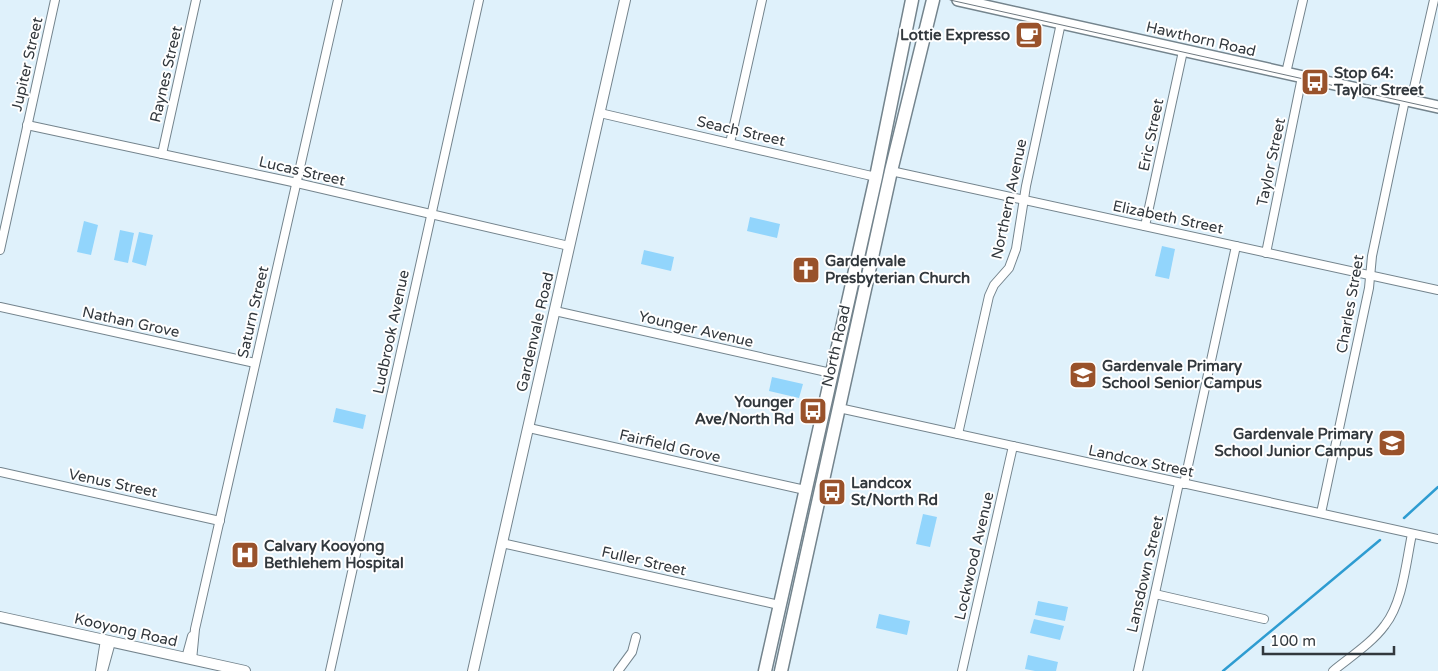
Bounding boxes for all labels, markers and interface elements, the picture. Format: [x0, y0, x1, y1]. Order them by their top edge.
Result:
street label: Jupiter Street [7, 15, 47, 113]
street label: Hawthorn Road [1144, 18, 1258, 60]
cafe icon: Lottie Expresso [1014, 20, 1044, 50]
street label: Raynes Street [146, 24, 186, 124]
place label: Lottie Expresso [900, 26, 1010, 45]
place label: Stop 64: Taylor Street [1333, 64, 1424, 100]
bus stop icon: Stop 64: Taylor Street [1300, 67, 1330, 97]
street label: Eric Street [1135, 97, 1168, 173]
street label: Seach Street [695, 112, 787, 150]
street label: Taylor Street [1253, 116, 1289, 208]
street label: Northern Avenue [987, 137, 1031, 261]
street label: Lucas Street [257, 152, 347, 190]
street label: Elizabeth Street [1111, 196, 1225, 238]
place label: Gardenvale Presbyterian Church [825, 252, 970, 288]
street label: Charles Street [1332, 253, 1368, 355]
church icon: Gardenvale Presbyterian Church [791, 255, 821, 285]
street label: Saturn Street [234, 264, 272, 360]
street label: Ludbrook Avenue [369, 268, 413, 396]
street label: Gardenvale Road [512, 270, 558, 394]
street label: Nathan Grove [81, 303, 181, 341]
street label: North Road [818, 303, 854, 389]
street label: Younger Avenue [637, 307, 755, 351]
place label: Gardenvale Primary School Senior Campus [1102, 357, 1262, 393]
school or university icon: Gardenvale Primary School Senior Campus [1068, 360, 1098, 390]
place label: Younger Ave/North Rd [695, 393, 794, 428]
bus stop icon: Younger Ave/North Rd [798, 396, 828, 426]
place label: Gardenvale Primary School Junior Campus [1215, 425, 1373, 461]
street label: Fairfield Grove [618, 426, 722, 466]
school or university icon: Gardenvale Primary School Junior Campus [1377, 428, 1407, 458]
street label: Landcox Street [1087, 441, 1196, 481]
street label: Venus Street [67, 465, 159, 501]
place label: Landcox St/North Rd [851, 474, 938, 509]
bus stop icon: Landcox St/North Rd [817, 477, 847, 507]
street label: Lockwood Avenue [950, 490, 998, 622]
street label: Lansdown Street [1123, 513, 1167, 634]
place label: Calvary Kooyong Bethlehem Hospital [264, 537, 404, 573]
hospital icon: Calvary Kooyong Bethlehem Hospital [230, 540, 260, 570]
street label: Fuller Street [600, 543, 688, 580]
street label: Kooyong Road [73, 609, 179, 651]
scale bar [1263, 624, 1394, 656]
text: 100 m [1270, 632, 1316, 650]

